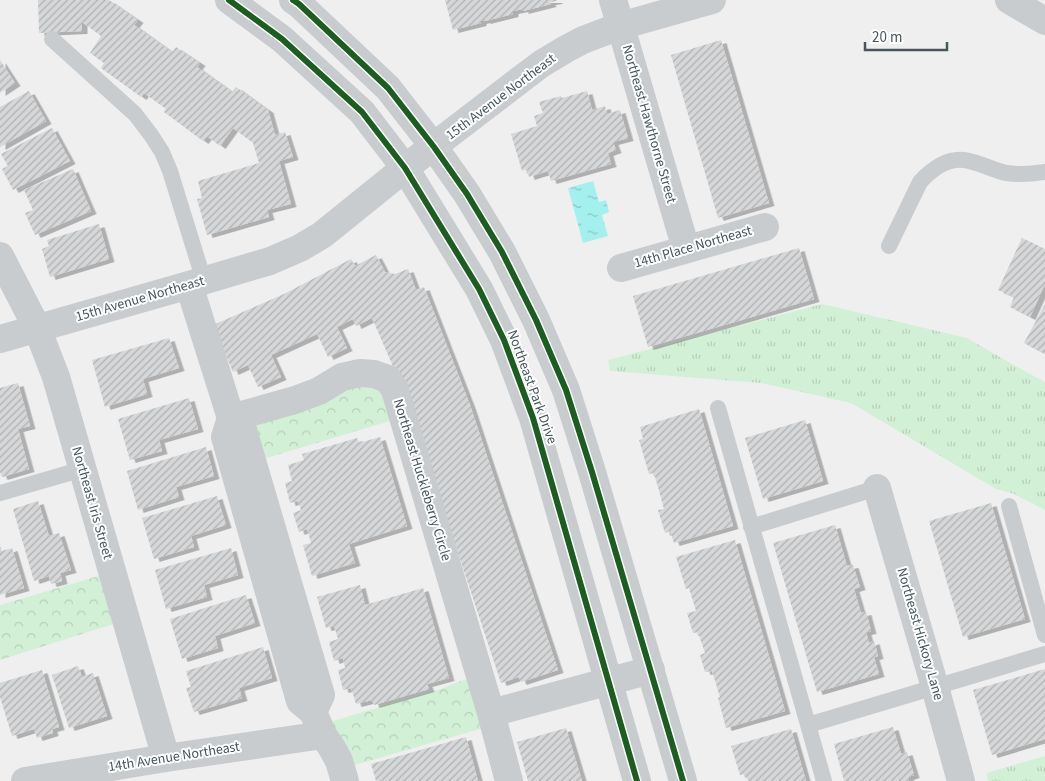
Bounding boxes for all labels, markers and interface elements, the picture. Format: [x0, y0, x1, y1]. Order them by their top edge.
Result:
scale bar [865, 20, 948, 52]
text: 20 m [872, 27, 902, 48]
street label: Northeast Hawthorne Street [617, 42, 681, 206]
street label: 15th Avenue Northeast [442, 49, 560, 145]
street label: 14th Place Northeast [632, 221, 754, 273]
street label: 15th Avenue Northeast [73, 271, 207, 327]
street label: Northeast Park Drive [502, 327, 562, 447]
street label: Northeast Huckleberry Circle [388, 397, 456, 564]
street label: Northeast Iris Street [66, 444, 118, 562]
street label: Northeast Hickory Lane [892, 565, 949, 703]
street label: 14th Avenue Northeast [107, 737, 241, 777]

